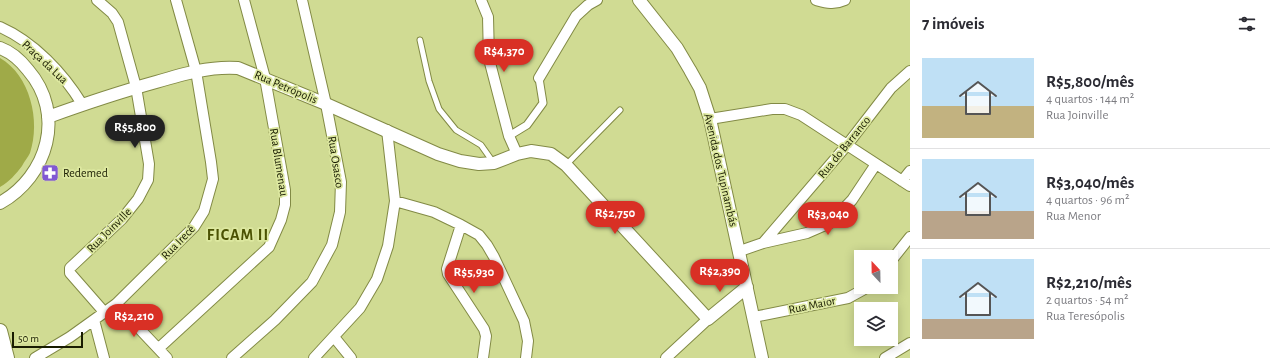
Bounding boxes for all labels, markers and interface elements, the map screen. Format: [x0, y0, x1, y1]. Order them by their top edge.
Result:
icon: filters [1236, 13, 1258, 35]
text: 7 imóveis [922, 15, 985, 32]
street label: Praça da Lua [20, 38, 71, 86]
pin: R$4,370 [467, 39, 541, 73]
text: R$4,370 [483, 45, 525, 58]
street label: Rua Petrópolis [253, 68, 319, 106]
text: R$5,800/mês [1046, 73, 1134, 90]
icon: home [954, 74, 1002, 122]
text: 4 quartos · 144 m² [1046, 93, 1134, 106]
text: Rua Joinville [1046, 109, 1109, 122]
street label: Avenida dos Tupinambás [702, 112, 740, 228]
street label: Rua do Barranco [815, 114, 873, 180]
pin: R$5,800 [98, 115, 172, 149]
text: R$5,800 [114, 121, 156, 134]
street label: Rua Blumenau [268, 127, 290, 197]
street label: Rua Osasco [326, 135, 346, 189]
pharmacy icon: Redemed [40, 163, 60, 183]
place label: Redemed [63, 167, 108, 179]
text: R$3,040/mês [1046, 174, 1134, 191]
icon: home [954, 175, 1002, 223]
text: 4 quartos · 96 m² [1046, 194, 1129, 207]
pin: R$2,750 [578, 201, 652, 235]
pin: R$3,040 [791, 202, 865, 236]
street label: Rua Joinville [84, 205, 134, 255]
text: R$2,750 [595, 207, 635, 220]
text: R$3,040 [807, 208, 849, 221]
text: Rua Menor [1046, 210, 1101, 223]
street label: Rua Irecê [159, 222, 197, 262]
district label: FICAM II [207, 227, 269, 243]
north arrow [854, 250, 898, 294]
map controls [854, 250, 898, 346]
pin: R$2,390 [683, 259, 757, 293]
pin: R$5,930 [437, 260, 511, 294]
text: R$2,390 [699, 265, 741, 278]
text: R$5,930 [454, 266, 494, 279]
text: R$2,210/mês [1046, 274, 1132, 291]
icon: home [954, 275, 1002, 323]
street label: Rua Maior [788, 294, 837, 316]
text: 2 quartos · 54 m² [1046, 294, 1129, 307]
button: layers [854, 302, 898, 346]
pin: R$2,210 [97, 304, 171, 338]
text: R$2,210 [114, 310, 154, 323]
text: Rua Teresópolis [1046, 310, 1125, 323]
scale bar [12, 330, 83, 349]
text: 50 m [18, 333, 39, 344]

